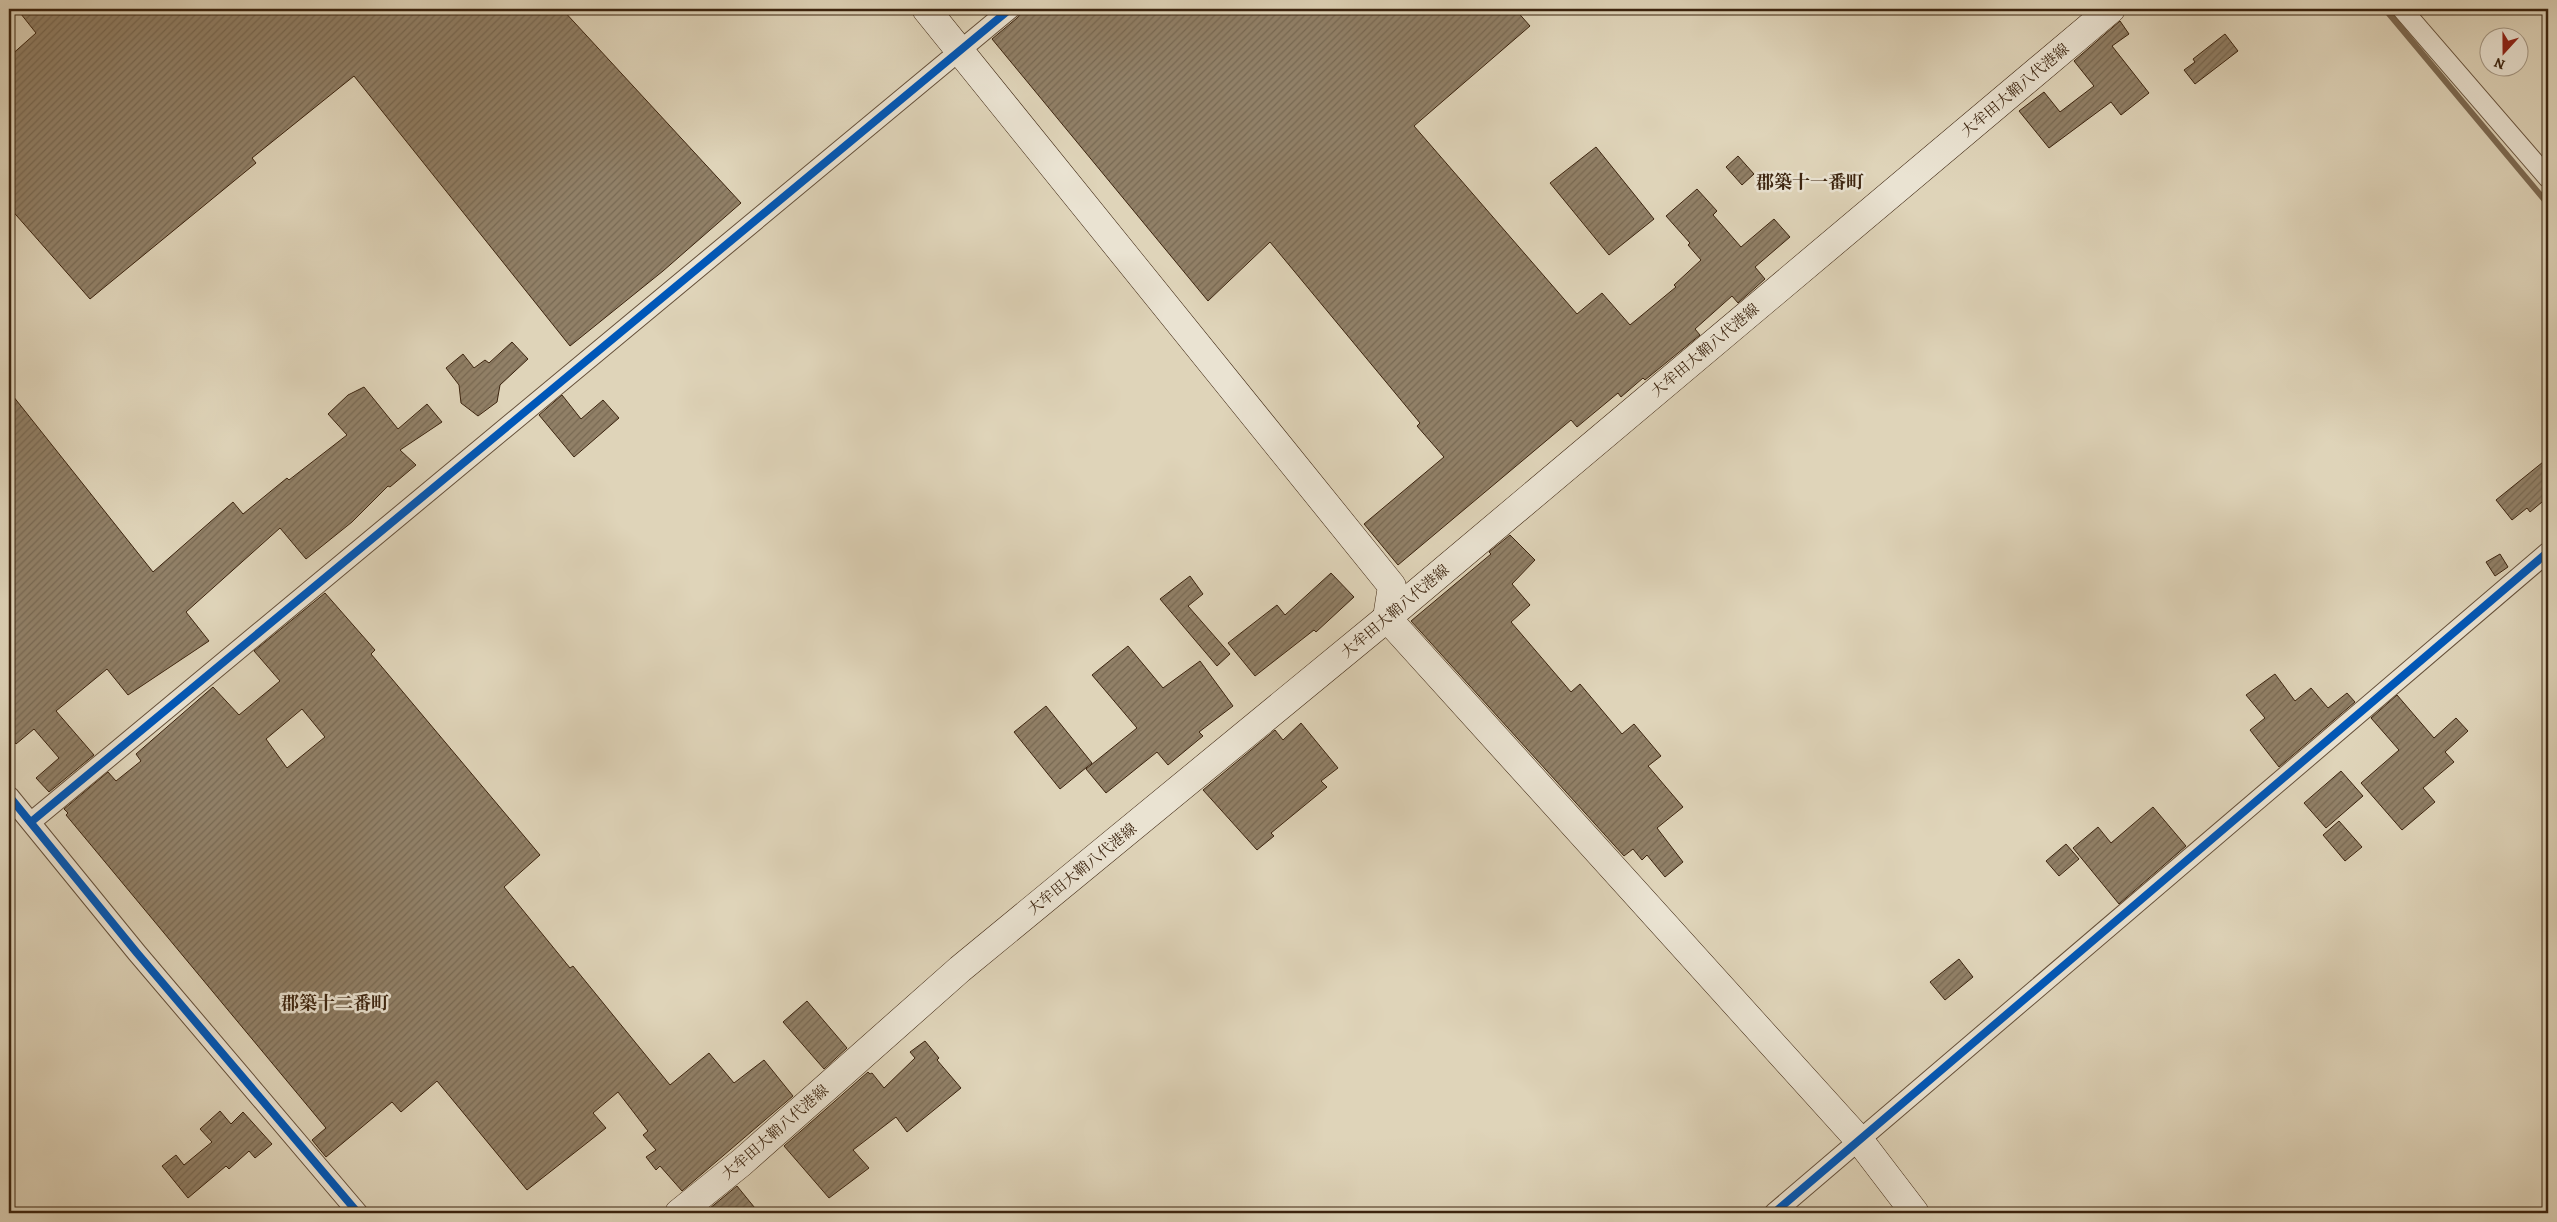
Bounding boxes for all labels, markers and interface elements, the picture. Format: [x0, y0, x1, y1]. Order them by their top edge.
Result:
north arrow [2480, 28, 2530, 78]
street label: 大牟田大鞘八代港線 [1957, 39, 2073, 141]
text: N [2491, 53, 2508, 74]
district label: 郡築十一番町 [1756, 170, 1864, 194]
street label: 大牟田大鞘八代港線 [1647, 299, 1763, 401]
street label: 大牟田大鞘八代港線 [1337, 560, 1453, 662]
street label: 大牟田大鞘八代港線 [1023, 819, 1141, 919]
district label: 郡築十二番町 [281, 991, 389, 1015]
street label: 大牟田大鞘八代港線 [717, 1080, 833, 1184]

